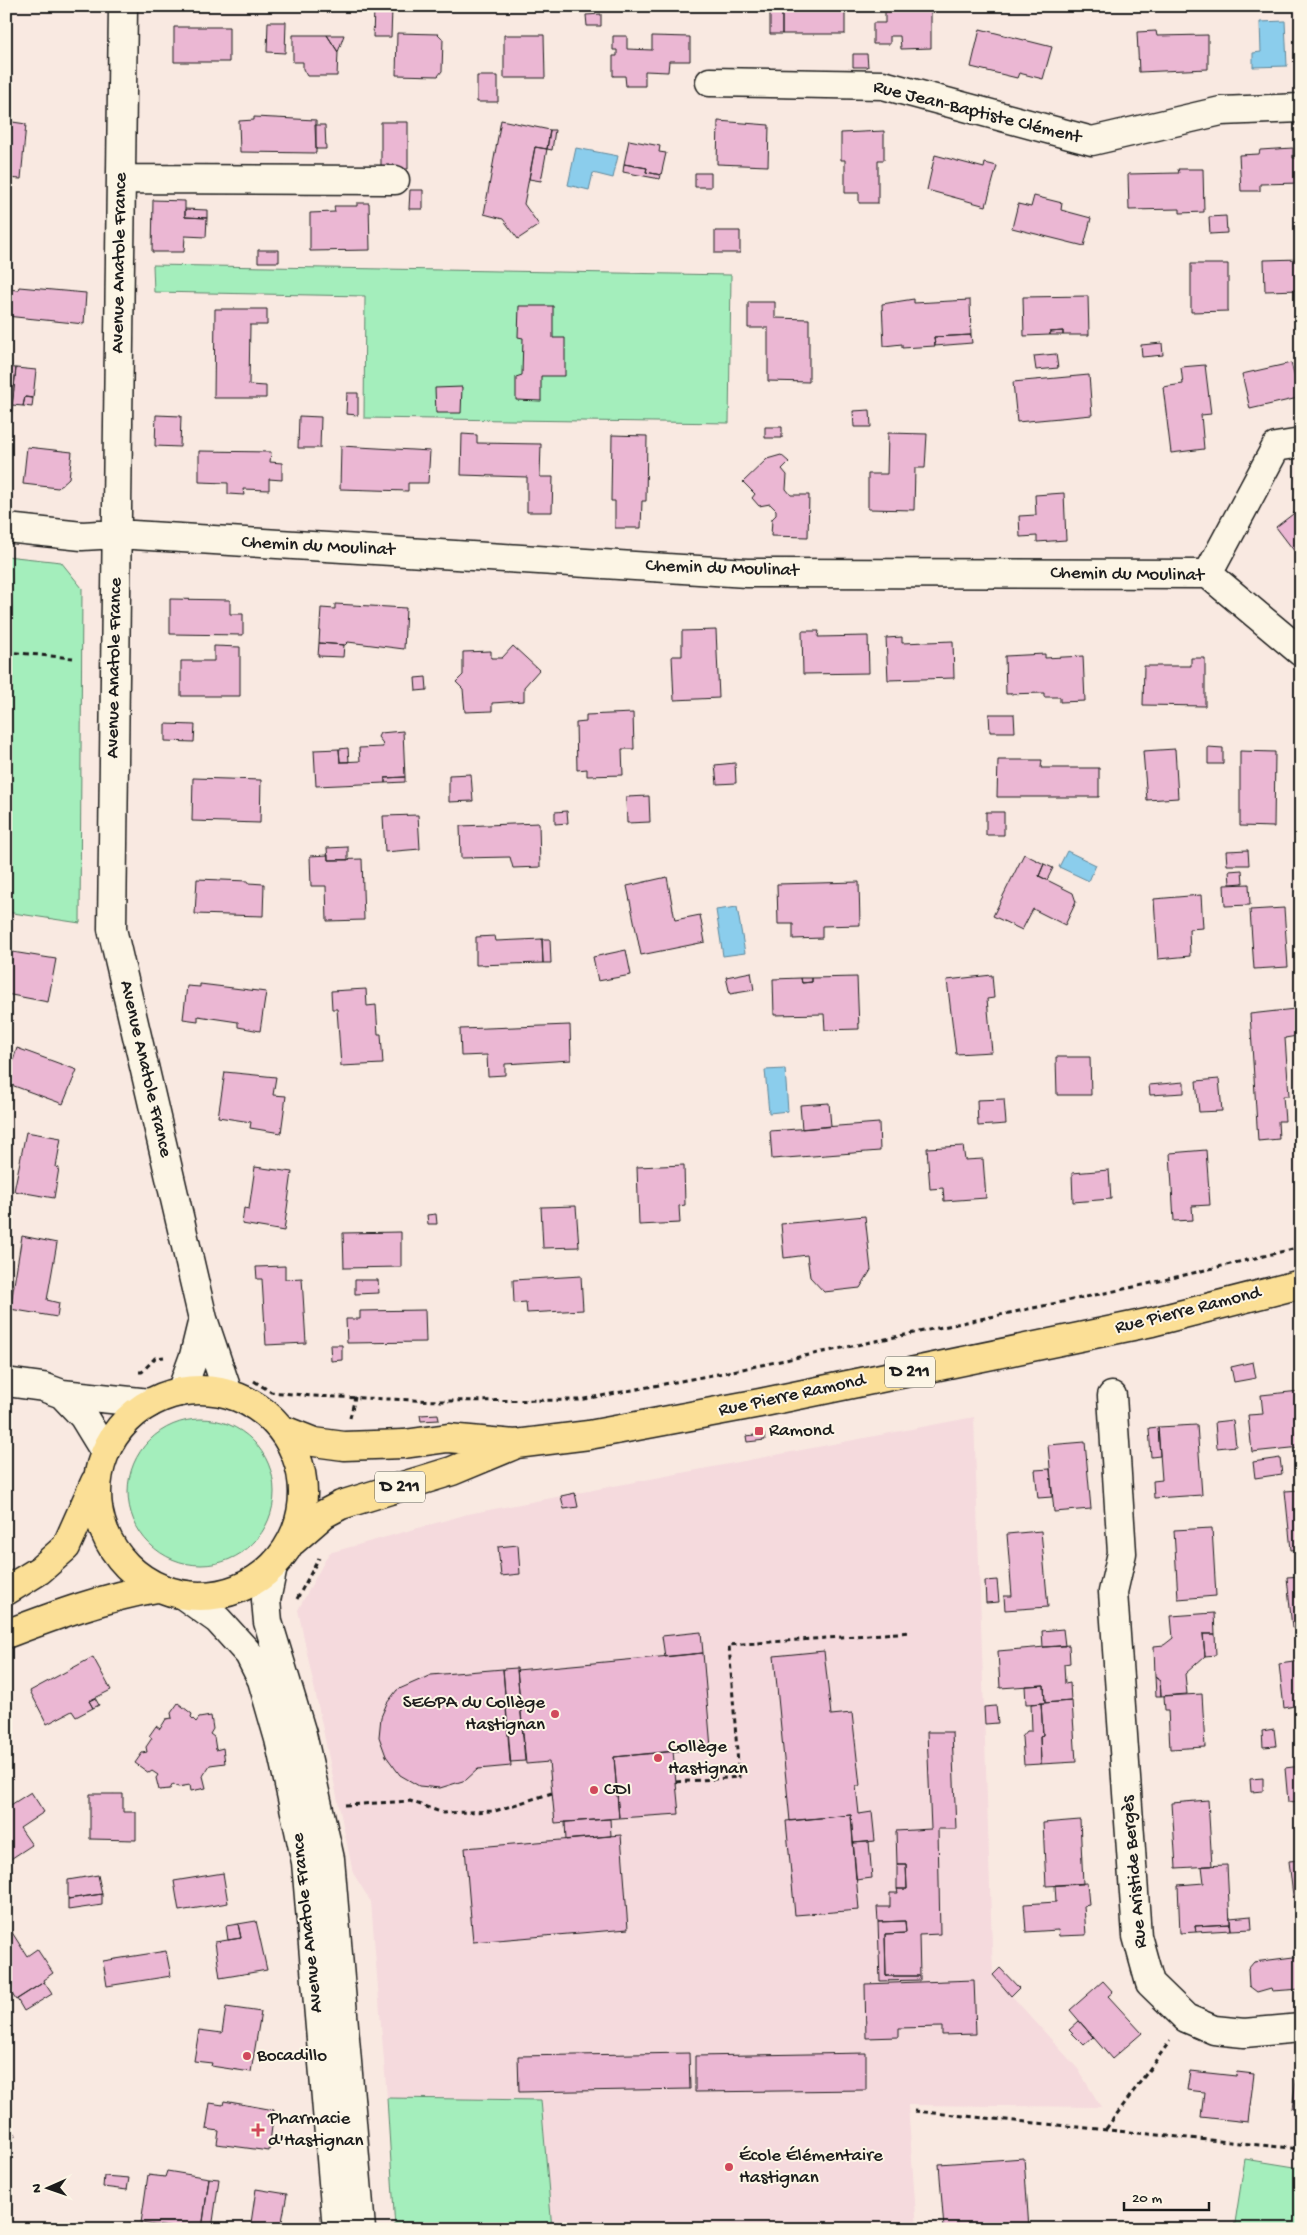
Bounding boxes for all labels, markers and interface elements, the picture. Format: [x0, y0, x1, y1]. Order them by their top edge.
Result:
street label: Rue Jean-Baptiste Clément [871, 76, 1086, 151]
street label: Avenue Anatole France [107, 172, 133, 354]
street label: Chemin du Moulinat [241, 531, 398, 563]
street label: Chemin du Moulinat [645, 555, 801, 583]
street label: Chemin du Moulinat [1050, 562, 1206, 588]
street label: Avenue Anatole France [102, 577, 128, 759]
street label: Avenue Anatole France [113, 978, 177, 1160]
street label: Rue Pierre Ramond [1113, 1281, 1265, 1340]
road number: D 211 [885, 1356, 935, 1388]
street label: Rue Pierre Ramond [717, 1369, 869, 1423]
place label: Ramond [769, 1420, 835, 1443]
marker: Ramond [753, 1425, 765, 1437]
road number: D 211 [375, 1471, 425, 1502]
place label: SEGPA du Collège Hastignan [403, 1692, 545, 1737]
marker: SEGPA du Collège Hastignan [549, 1708, 561, 1720]
place label: Collège Hastignan [668, 1736, 748, 1781]
marker: Collège Hastignan [652, 1752, 664, 1764]
place label: CDI [604, 1779, 631, 1802]
marker: CDI [588, 1784, 600, 1796]
street label: Rue Aristide Bergès [1117, 1794, 1153, 1949]
street label: Avenue Anatole France [287, 1832, 329, 2014]
place label: Bocadillo [256, 2045, 327, 2068]
marker: Bocadillo [241, 2050, 253, 2062]
place label: Pharmacie d'Hastignan [267, 2108, 364, 2153]
marker: Pharmacie d'Hastignan [252, 2124, 264, 2136]
place label: École Élémentaire Hastignan [739, 2145, 883, 2190]
marker: École Élémentaire Hastignan [723, 2161, 735, 2173]
north arrow [22, 2162, 72, 2212]
scale bar [1124, 2180, 1210, 2212]
text: N [29, 2184, 46, 2193]
text: 20 m [1132, 2190, 1162, 2208]

